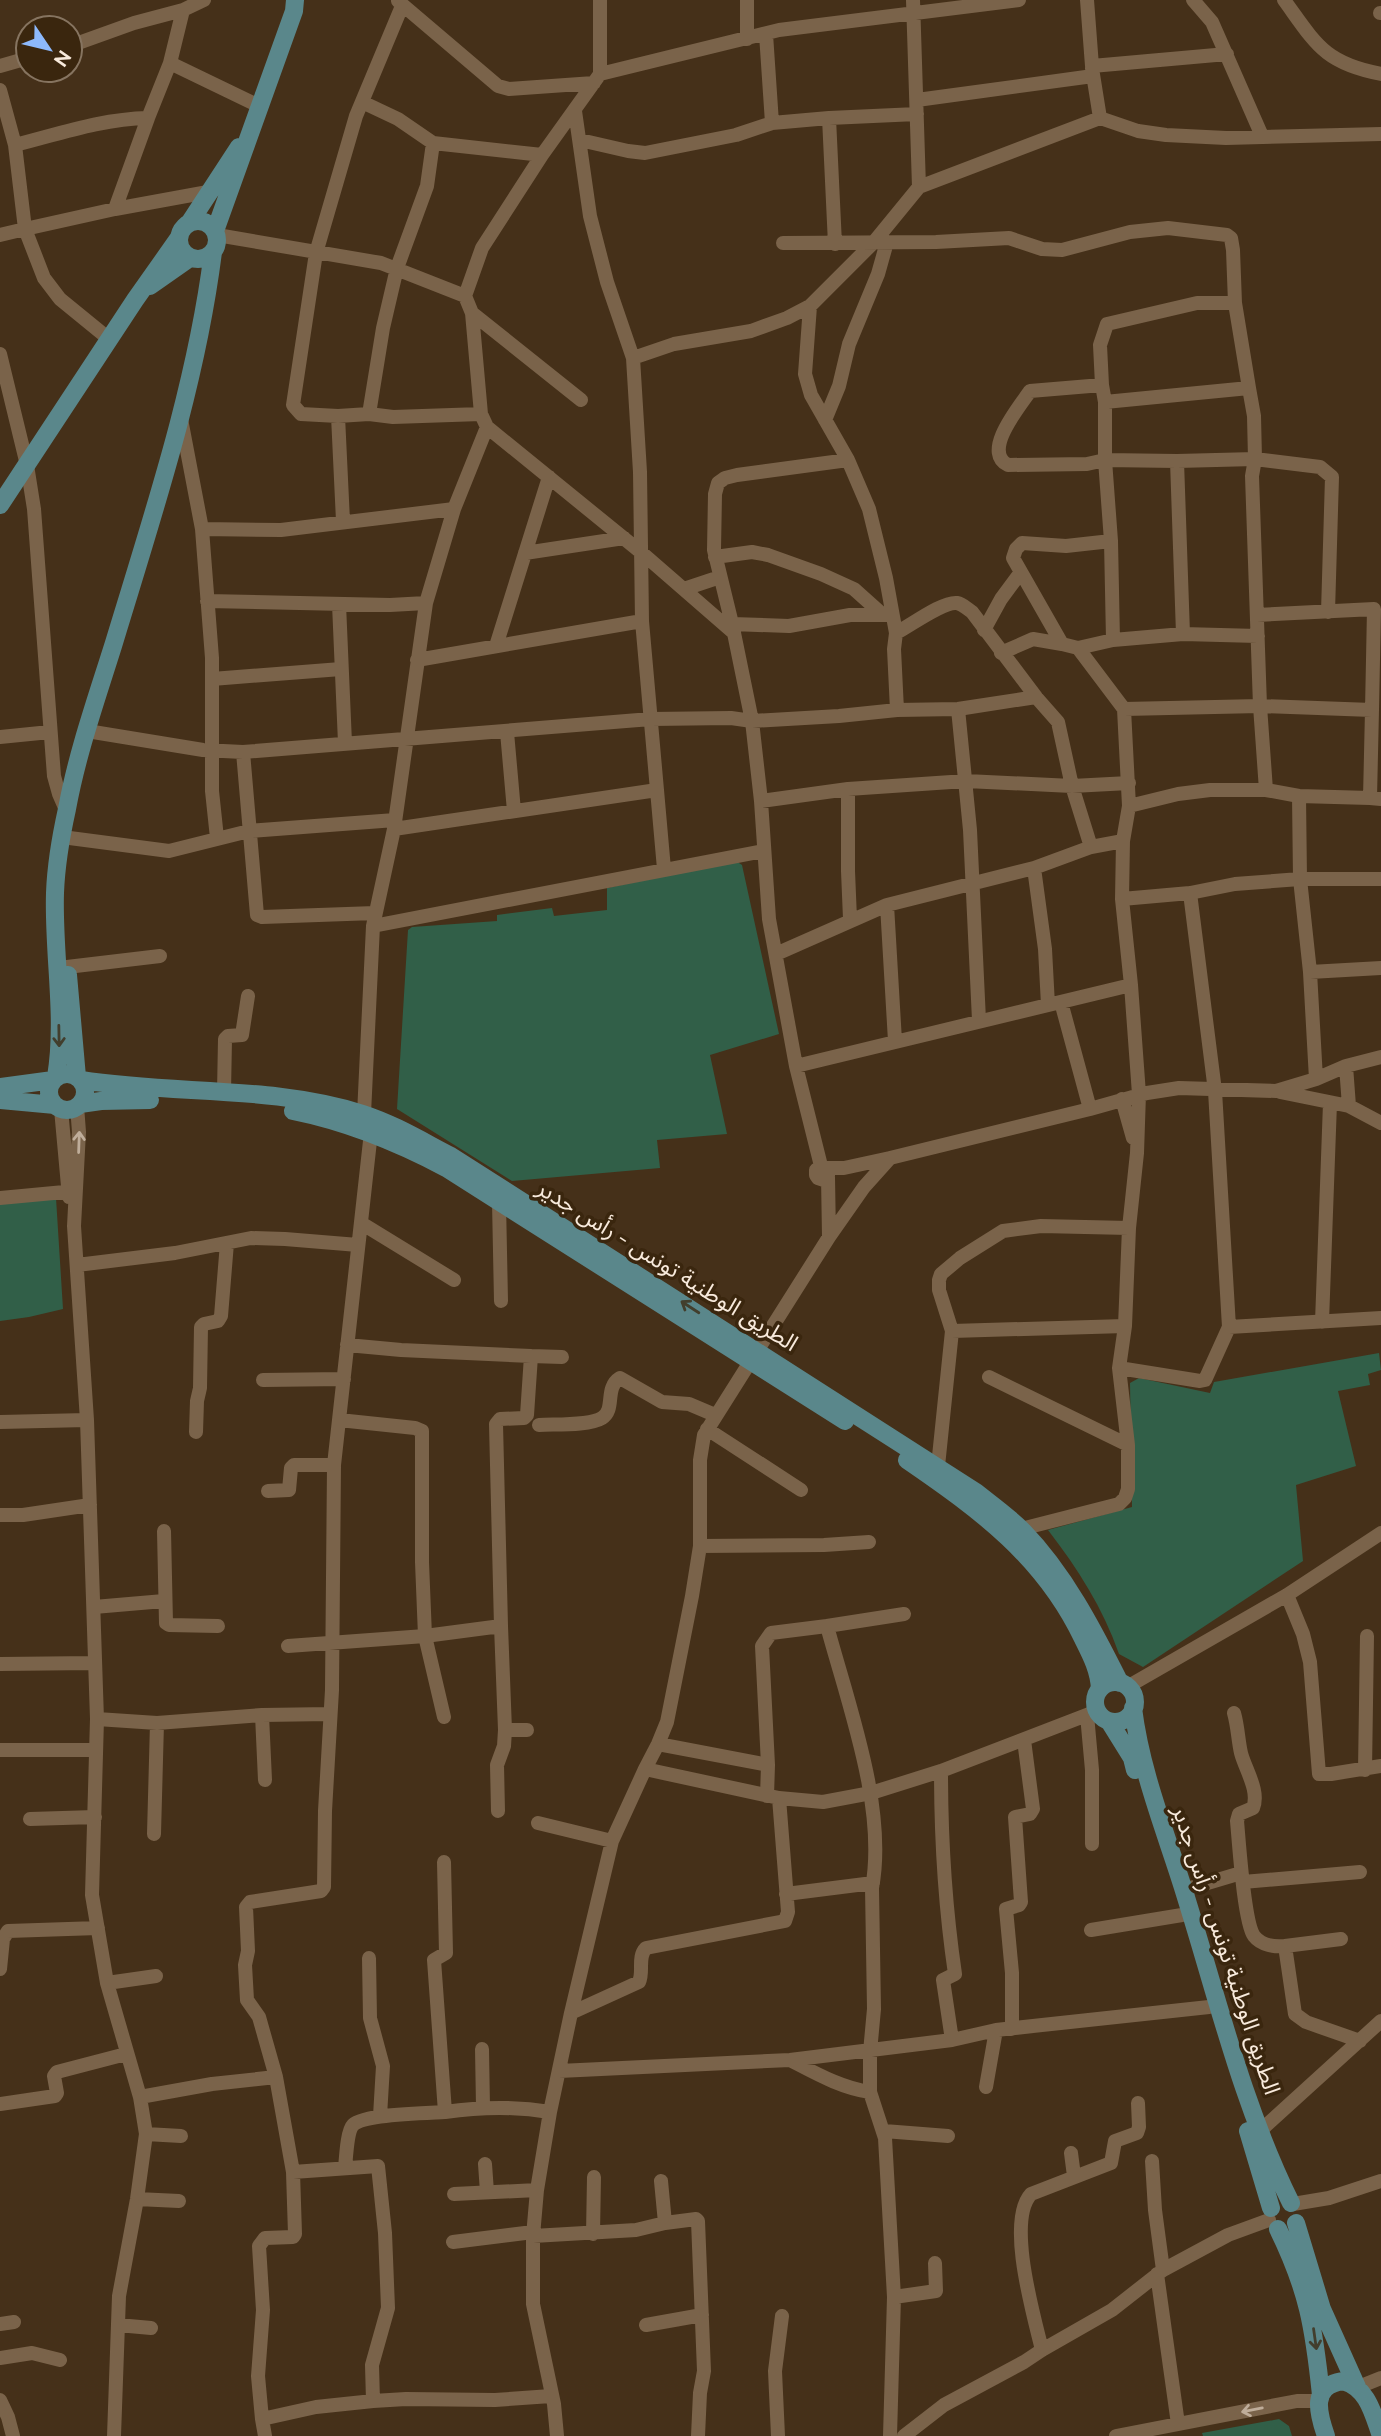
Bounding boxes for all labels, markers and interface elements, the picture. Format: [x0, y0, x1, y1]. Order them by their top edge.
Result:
north arrow [14, 14, 84, 84]
text: N [50, 47, 76, 71]
one-way arrow [52, 1024, 66, 1047]
one-way arrow [72, 1130, 85, 1153]
street label: الطريق الوطنية تونس - رأس جدير [531, 1173, 803, 1357]
one-way arrow [681, 1300, 700, 1315]
street label: الطريق الوطنية تونس - رأس جدير [1166, 1801, 1287, 2098]
one-way arrow [1309, 2327, 1322, 2350]
one-way arrow [1241, 2403, 1264, 2417]

